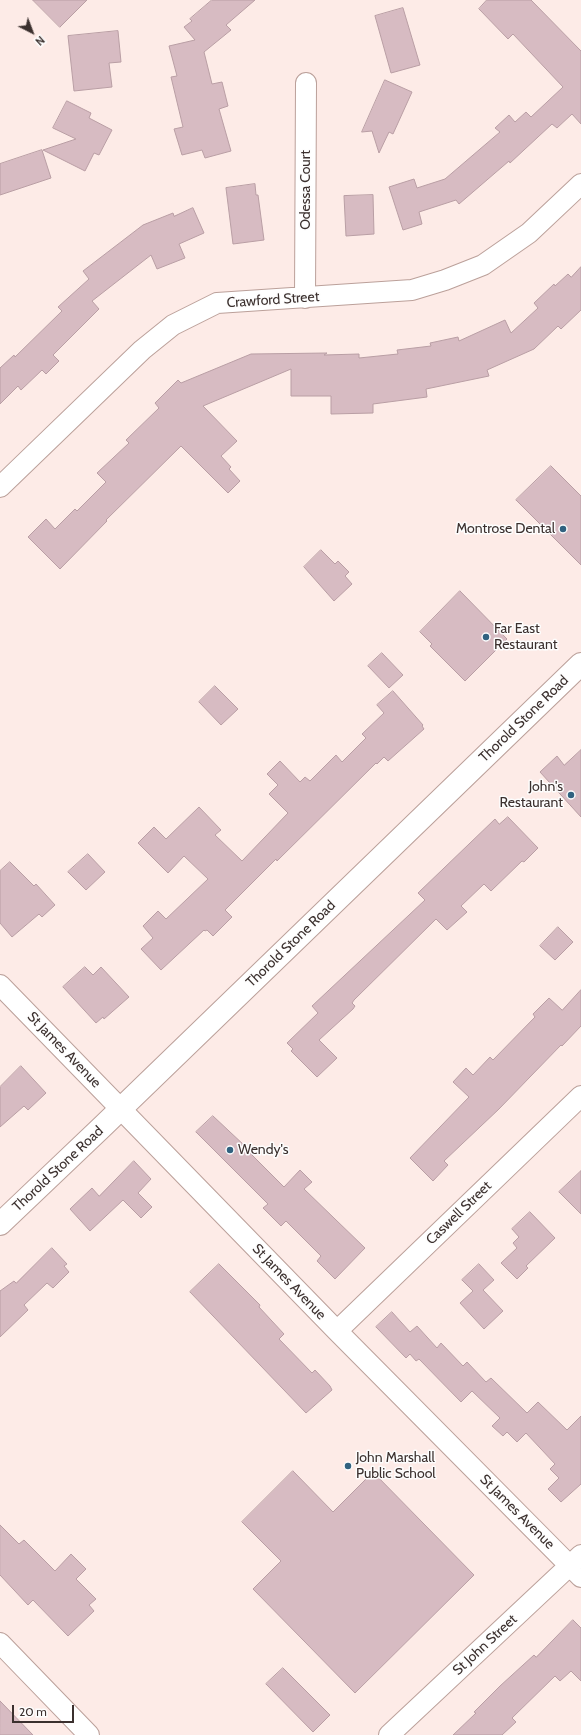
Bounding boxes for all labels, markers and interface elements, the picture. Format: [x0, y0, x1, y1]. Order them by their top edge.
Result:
north arrow [12, 12, 52, 52]
text: N [32, 33, 48, 49]
street label: Odessa Court [298, 150, 314, 230]
street label: Crawford Street [226, 288, 320, 312]
place label: Montrose Dental [456, 521, 555, 537]
marker: Montrose Dental [558, 524, 568, 534]
place label: Far East Restaurant [494, 621, 557, 654]
marker: Far East Restaurant [481, 632, 491, 642]
street label: Thorold Stone Road [476, 672, 572, 766]
place label: John's Restaurant [500, 779, 563, 812]
marker: John's Restaurant [566, 790, 576, 800]
street label: Thorold Stone Road [243, 897, 339, 991]
street label: St James Avenue [24, 1009, 104, 1091]
street label: Thorold Stone Road [9, 1123, 107, 1215]
place label: Wendy's [238, 1142, 289, 1158]
marker: Wendy's [225, 1145, 235, 1155]
street label: Caswell Street [423, 1178, 495, 1248]
street label: St James Avenue [249, 1241, 329, 1323]
place label: John Marshall Public School [356, 1450, 436, 1482]
marker: John Marshall Public School [343, 1461, 353, 1471]
street label: St James Avenue [476, 1471, 558, 1553]
street label: St John Street [449, 1611, 521, 1679]
scale bar [14, 1697, 76, 1723]
text: 20 m [19, 1704, 47, 1719]

